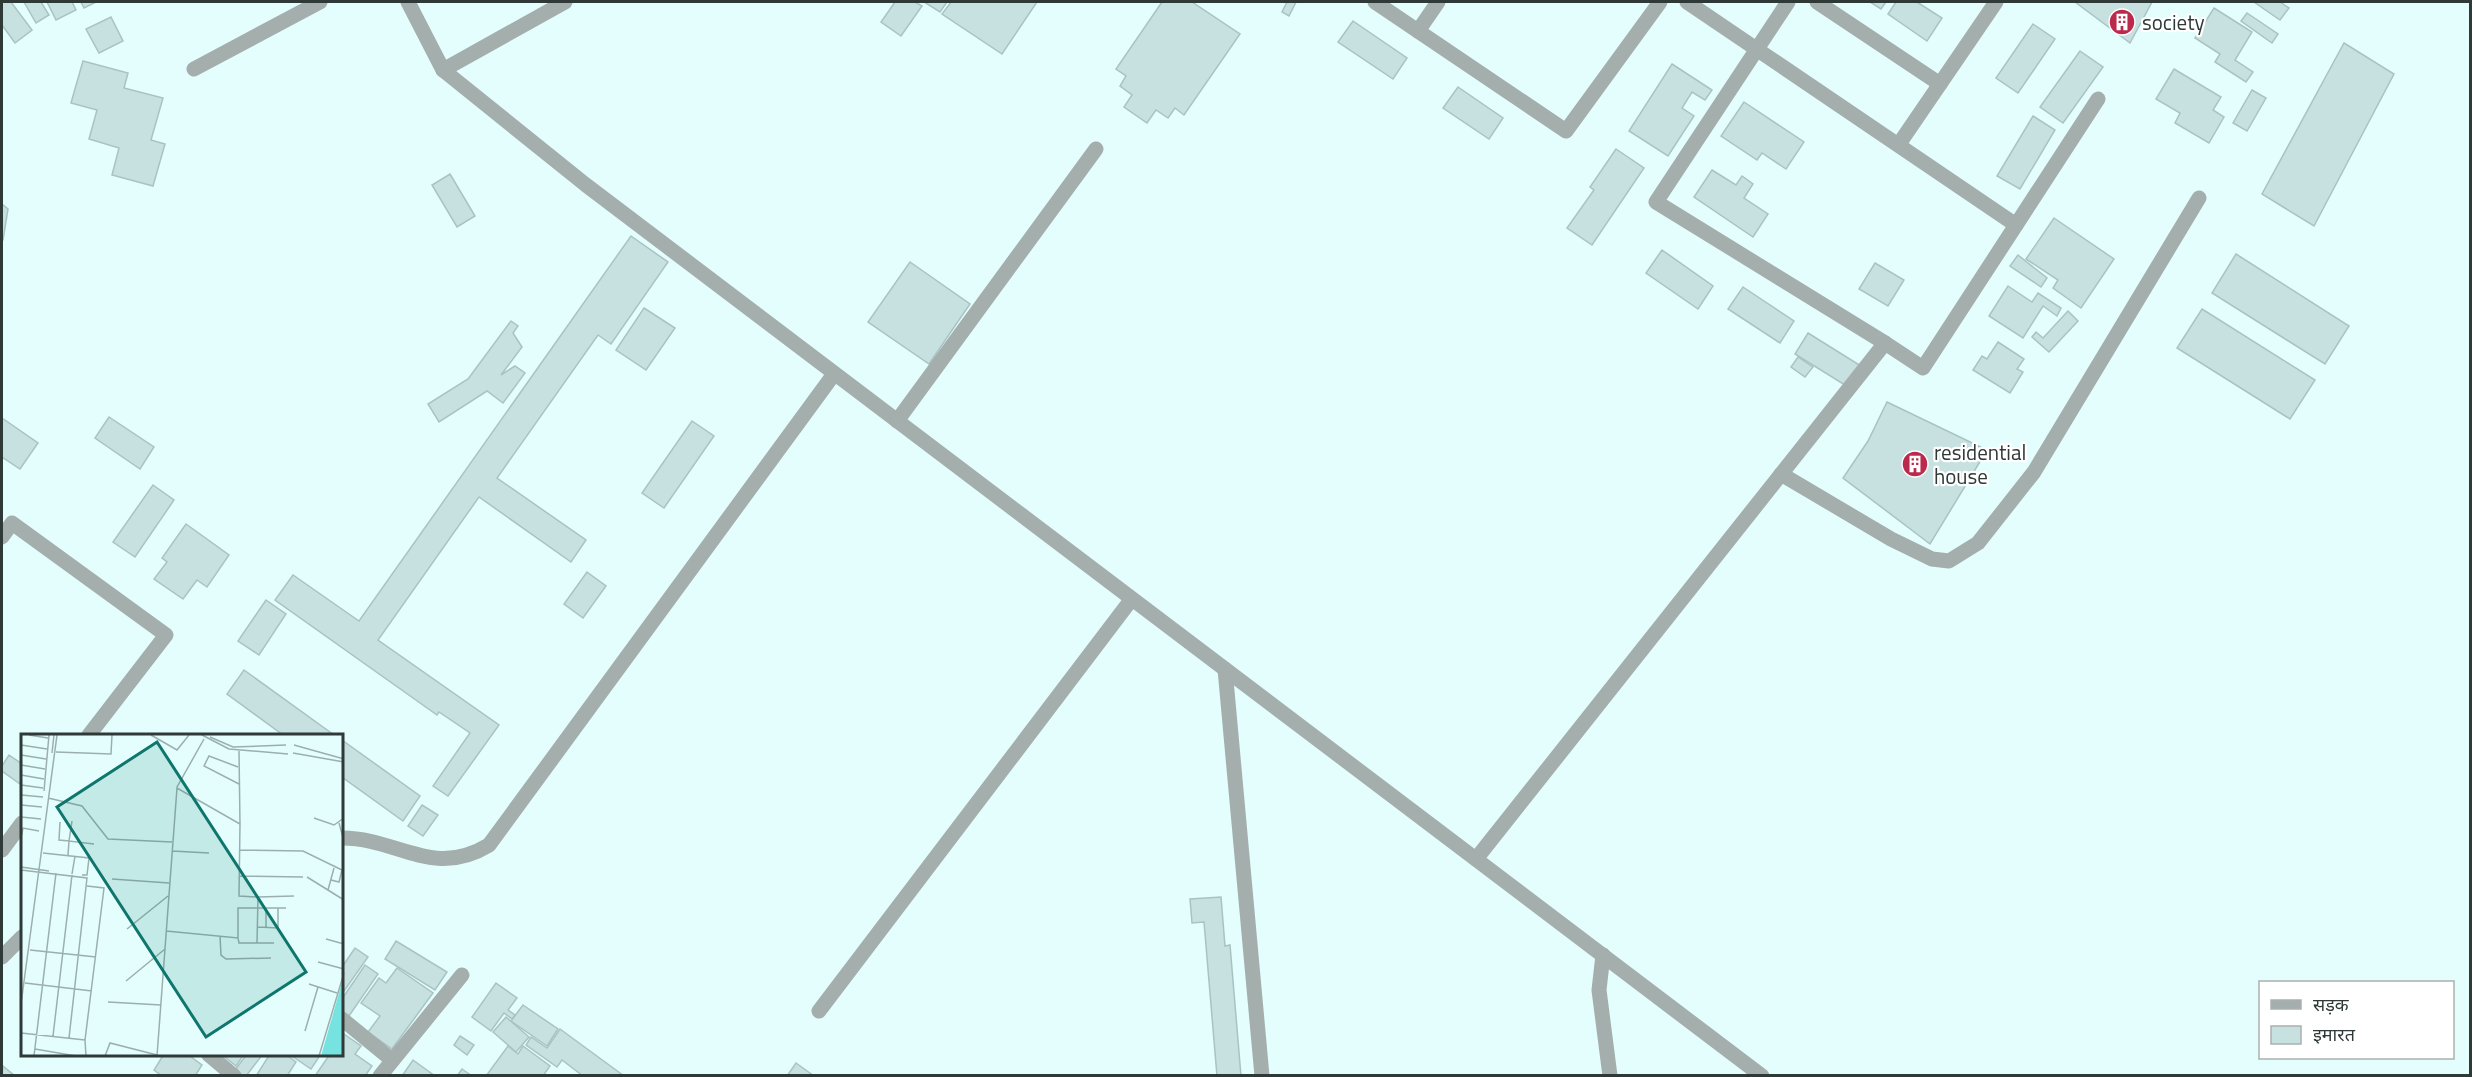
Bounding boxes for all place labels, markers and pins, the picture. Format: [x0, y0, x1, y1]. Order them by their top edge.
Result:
place label: society [2142, 6, 2205, 38]
building icon: society [2107, 7, 2137, 37]
place label: residential house [1934, 436, 2026, 492]
building icon: residential house [1900, 449, 1930, 479]

